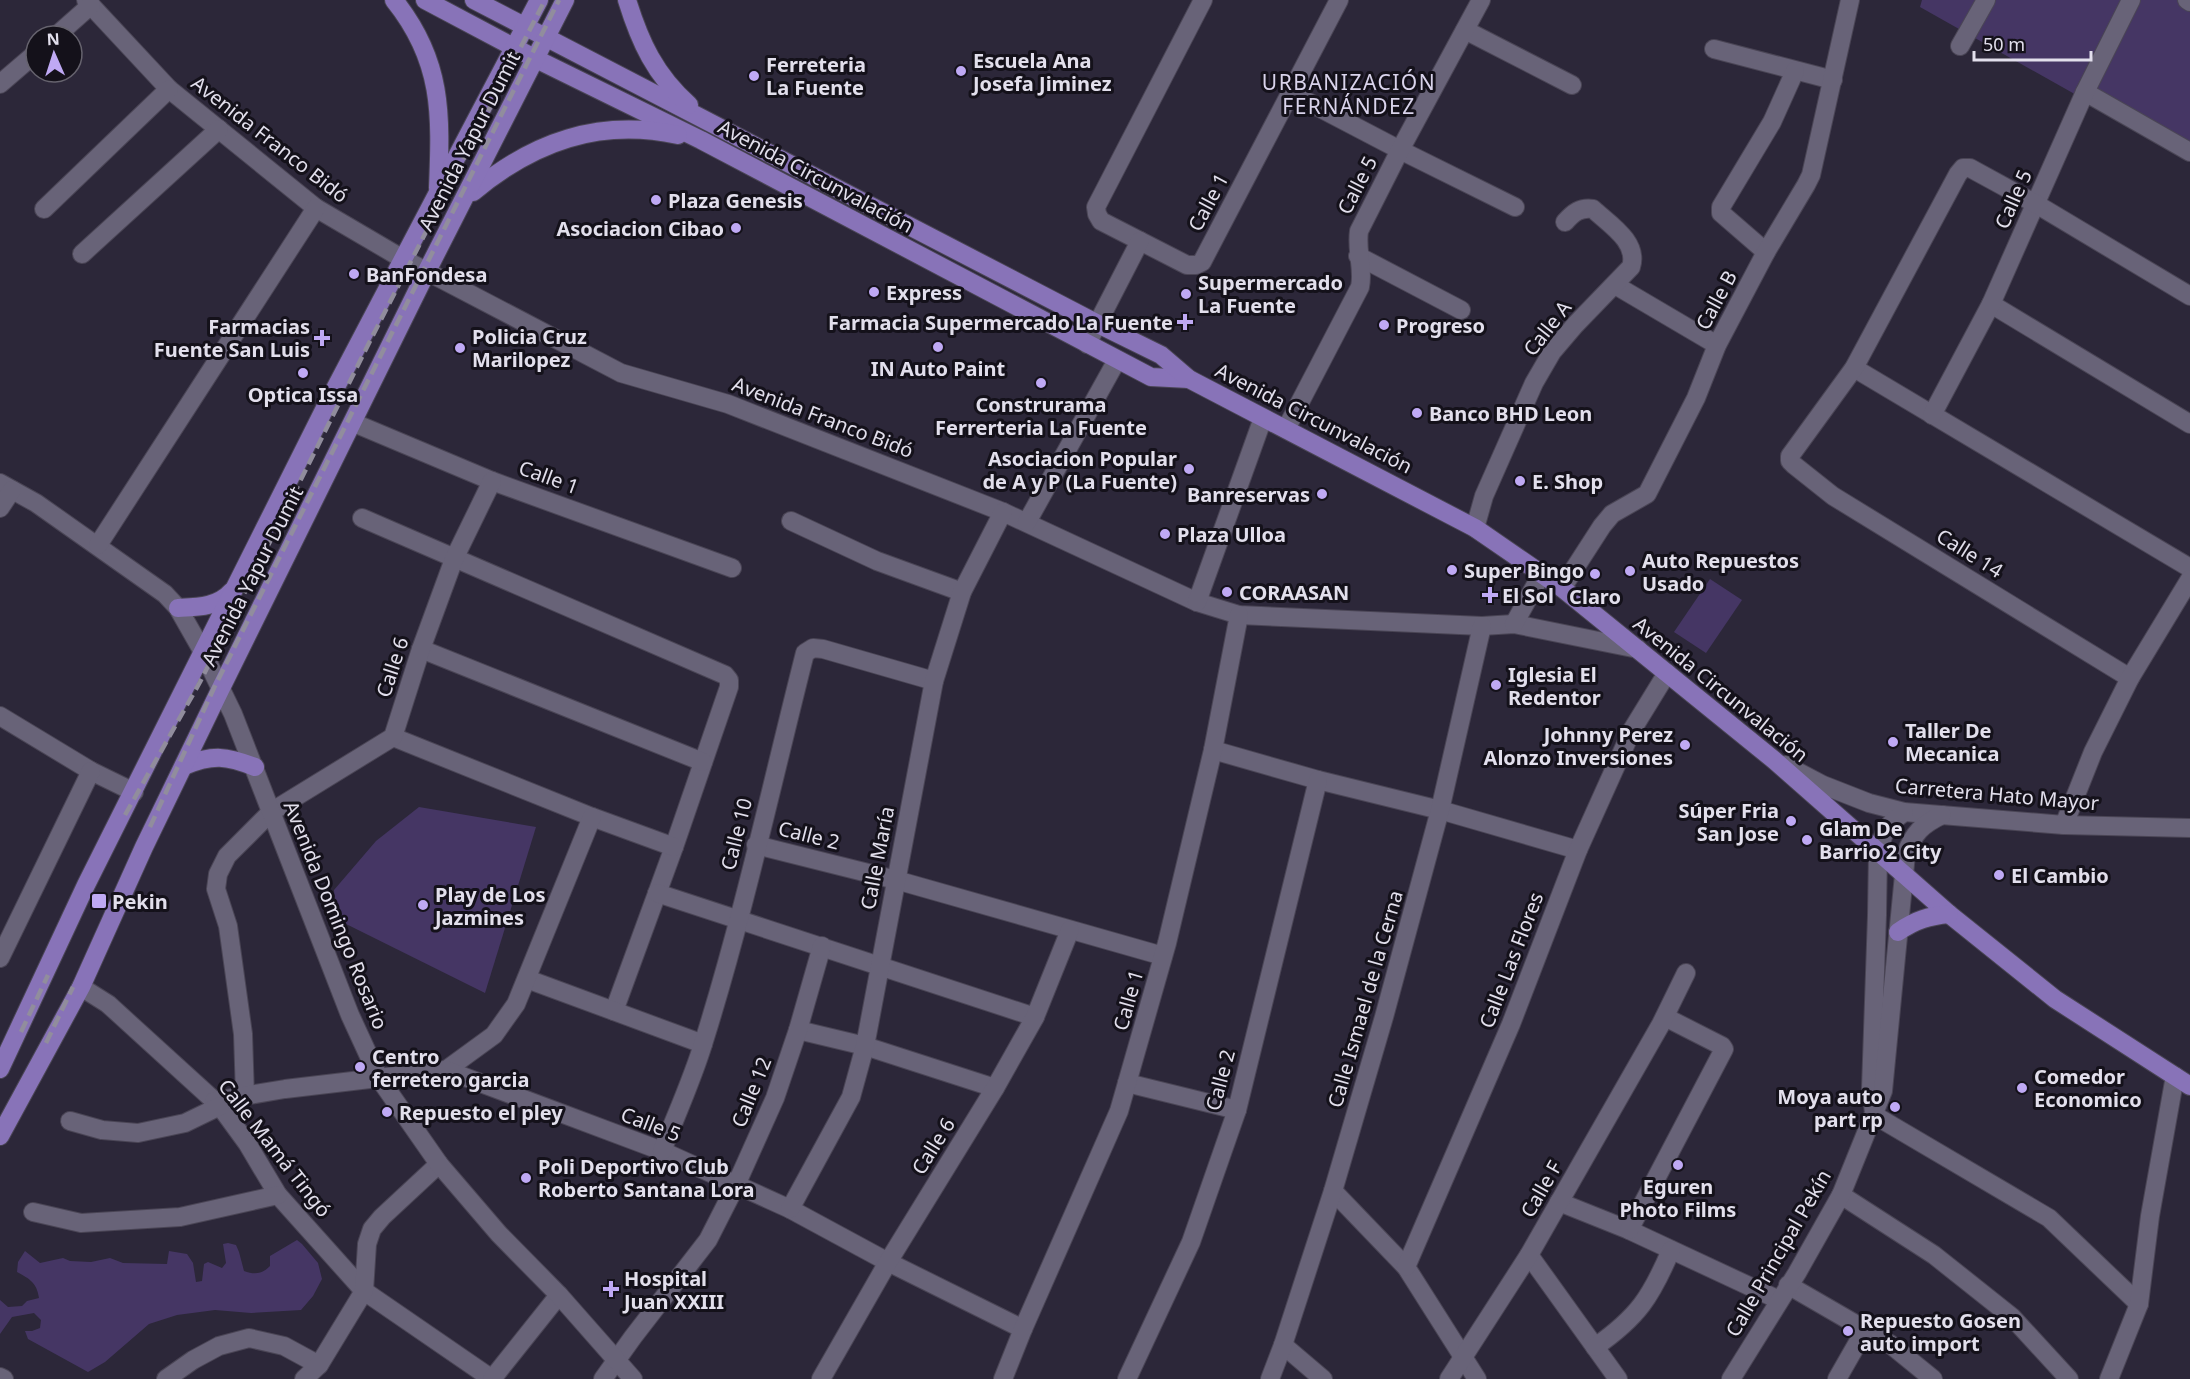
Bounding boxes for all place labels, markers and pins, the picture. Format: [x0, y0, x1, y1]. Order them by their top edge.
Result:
place label: Escuela Ana Josefa Jiminez [971, 47, 1112, 97]
place label: Ferreteria La Fuente [766, 51, 866, 101]
marker: Escuela Ana Josefa Jiminez [954, 64, 968, 78]
marker: Ferreteria La Fuente [747, 69, 761, 83]
place label: Plaza Genesis [668, 187, 803, 214]
marker: Plaza Genesis [649, 193, 663, 207]
place label: Asociacion Cibao [556, 215, 724, 242]
marker: Asociacion Cibao [729, 221, 743, 235]
place label: BanFondesa [366, 261, 487, 288]
marker: BanFondesa [347, 267, 361, 281]
place label: Supermercado La Fuente [1198, 269, 1343, 319]
place label: Express [886, 279, 962, 306]
marker: Express [867, 285, 881, 299]
marker: Supermercado La Fuente [1179, 287, 1193, 301]
place label: Farmacia Supermercado La Fuente [828, 309, 1173, 336]
place label: Progreso [1396, 312, 1485, 339]
place label: Farmacias Fuente San Luis [154, 313, 310, 363]
marker: Farmacia Supermercado La Fuente [1178, 315, 1192, 329]
marker: Progreso [1377, 318, 1391, 332]
place label: Policia Cruz Marilopez [472, 323, 587, 373]
marker: Farmacias Fuente San Luis [315, 331, 329, 345]
marker: IN Auto Paint [931, 340, 945, 354]
marker: Policia Cruz Marilopez [453, 341, 467, 355]
place label: IN Auto Paint [871, 355, 1006, 382]
marker: Optica Issa [296, 366, 310, 380]
marker: Construrama Ferrerteria La Fuente [1034, 376, 1048, 390]
place label: Optica Issa [248, 381, 358, 408]
place label: Construrama Ferrerteria La Fuente [935, 391, 1147, 441]
place label: Banco BHD Leon [1429, 400, 1592, 427]
marker: Banco BHD Leon [1410, 406, 1424, 420]
place label: Asociacion Popular de A y P (La Fuente) [982, 445, 1177, 495]
marker: Asociacion Popular de A y P (La Fuente) [1182, 462, 1196, 476]
place label: E. Shop [1532, 468, 1603, 495]
marker: E. Shop [1513, 474, 1527, 488]
place label: Banreservas [1187, 481, 1310, 508]
marker: Banreservas [1315, 487, 1329, 501]
place label: Plaza Ulloa [1177, 521, 1286, 548]
marker: Plaza Ulloa [1158, 527, 1172, 541]
place label: Auto Repuestos Usado [1642, 547, 1799, 597]
place label: Super Bingo [1464, 557, 1584, 584]
marker: Super Bingo [1445, 563, 1459, 577]
marker: Auto Repuestos Usado [1623, 564, 1637, 578]
marker: Claro [1588, 567, 1602, 581]
place label: CORAASAN [1239, 579, 1349, 606]
place label: El Sol [1502, 582, 1554, 609]
place label: Claro [1569, 583, 1621, 610]
marker: CORAASAN [1220, 585, 1234, 599]
marker: El Sol [1483, 588, 1497, 602]
place label: Iglesia El Redentor [1508, 661, 1601, 711]
marker: Iglesia El Redentor [1489, 678, 1503, 692]
place label: Taller De Mecanica [1905, 717, 1999, 767]
place label: Johnny Perez Alonzo Inversiones [1484, 721, 1673, 771]
marker: Taller De Mecanica [1886, 735, 1900, 749]
marker: Johnny Perez Alonzo Inversiones [1678, 738, 1692, 752]
place label: Súper Fria San Jose [1678, 797, 1779, 847]
marker: Súper Fria San Jose [1784, 814, 1798, 828]
place label: Glam De Barrio 2 City [1819, 815, 1942, 865]
marker: Glam De Barrio 2 City [1800, 833, 1814, 847]
place label: El Cambio [2011, 862, 2109, 889]
marker: El Cambio [1992, 868, 2006, 882]
place label: Play de Los Jazmines [433, 881, 545, 931]
place label: Pekin [112, 888, 168, 915]
marker: Pekin [90, 892, 108, 910]
marker: Play de Los Jazmines [416, 898, 430, 912]
place label: Centro ferretero garcia [372, 1043, 529, 1093]
marker: Centro ferretero garcia [353, 1060, 367, 1074]
place label: Comedor Economico [2034, 1063, 2142, 1113]
marker: Comedor Economico [2015, 1081, 2029, 1095]
place label: Moya auto part rp [1777, 1083, 1883, 1133]
place label: Repuesto el pley [399, 1099, 563, 1126]
marker: Moya auto part rp [1888, 1100, 1902, 1114]
marker: Repuesto el pley [380, 1105, 394, 1119]
place label: Poli Deportivo Club Roberto Santana Lora [538, 1153, 755, 1203]
marker: Eguren Photo Films [1671, 1158, 1685, 1172]
marker: Poli Deportivo Club Roberto Santana Lora [519, 1171, 533, 1185]
place label: Eguren Photo Films [1620, 1173, 1736, 1223]
place label: Hospital Juan XXIII [622, 1265, 724, 1315]
marker: Hospital Juan XXIII [602, 1280, 620, 1298]
place label: Repuesto Gosen auto import [1860, 1307, 2021, 1357]
marker: Repuesto Gosen auto import [1841, 1324, 1855, 1338]

